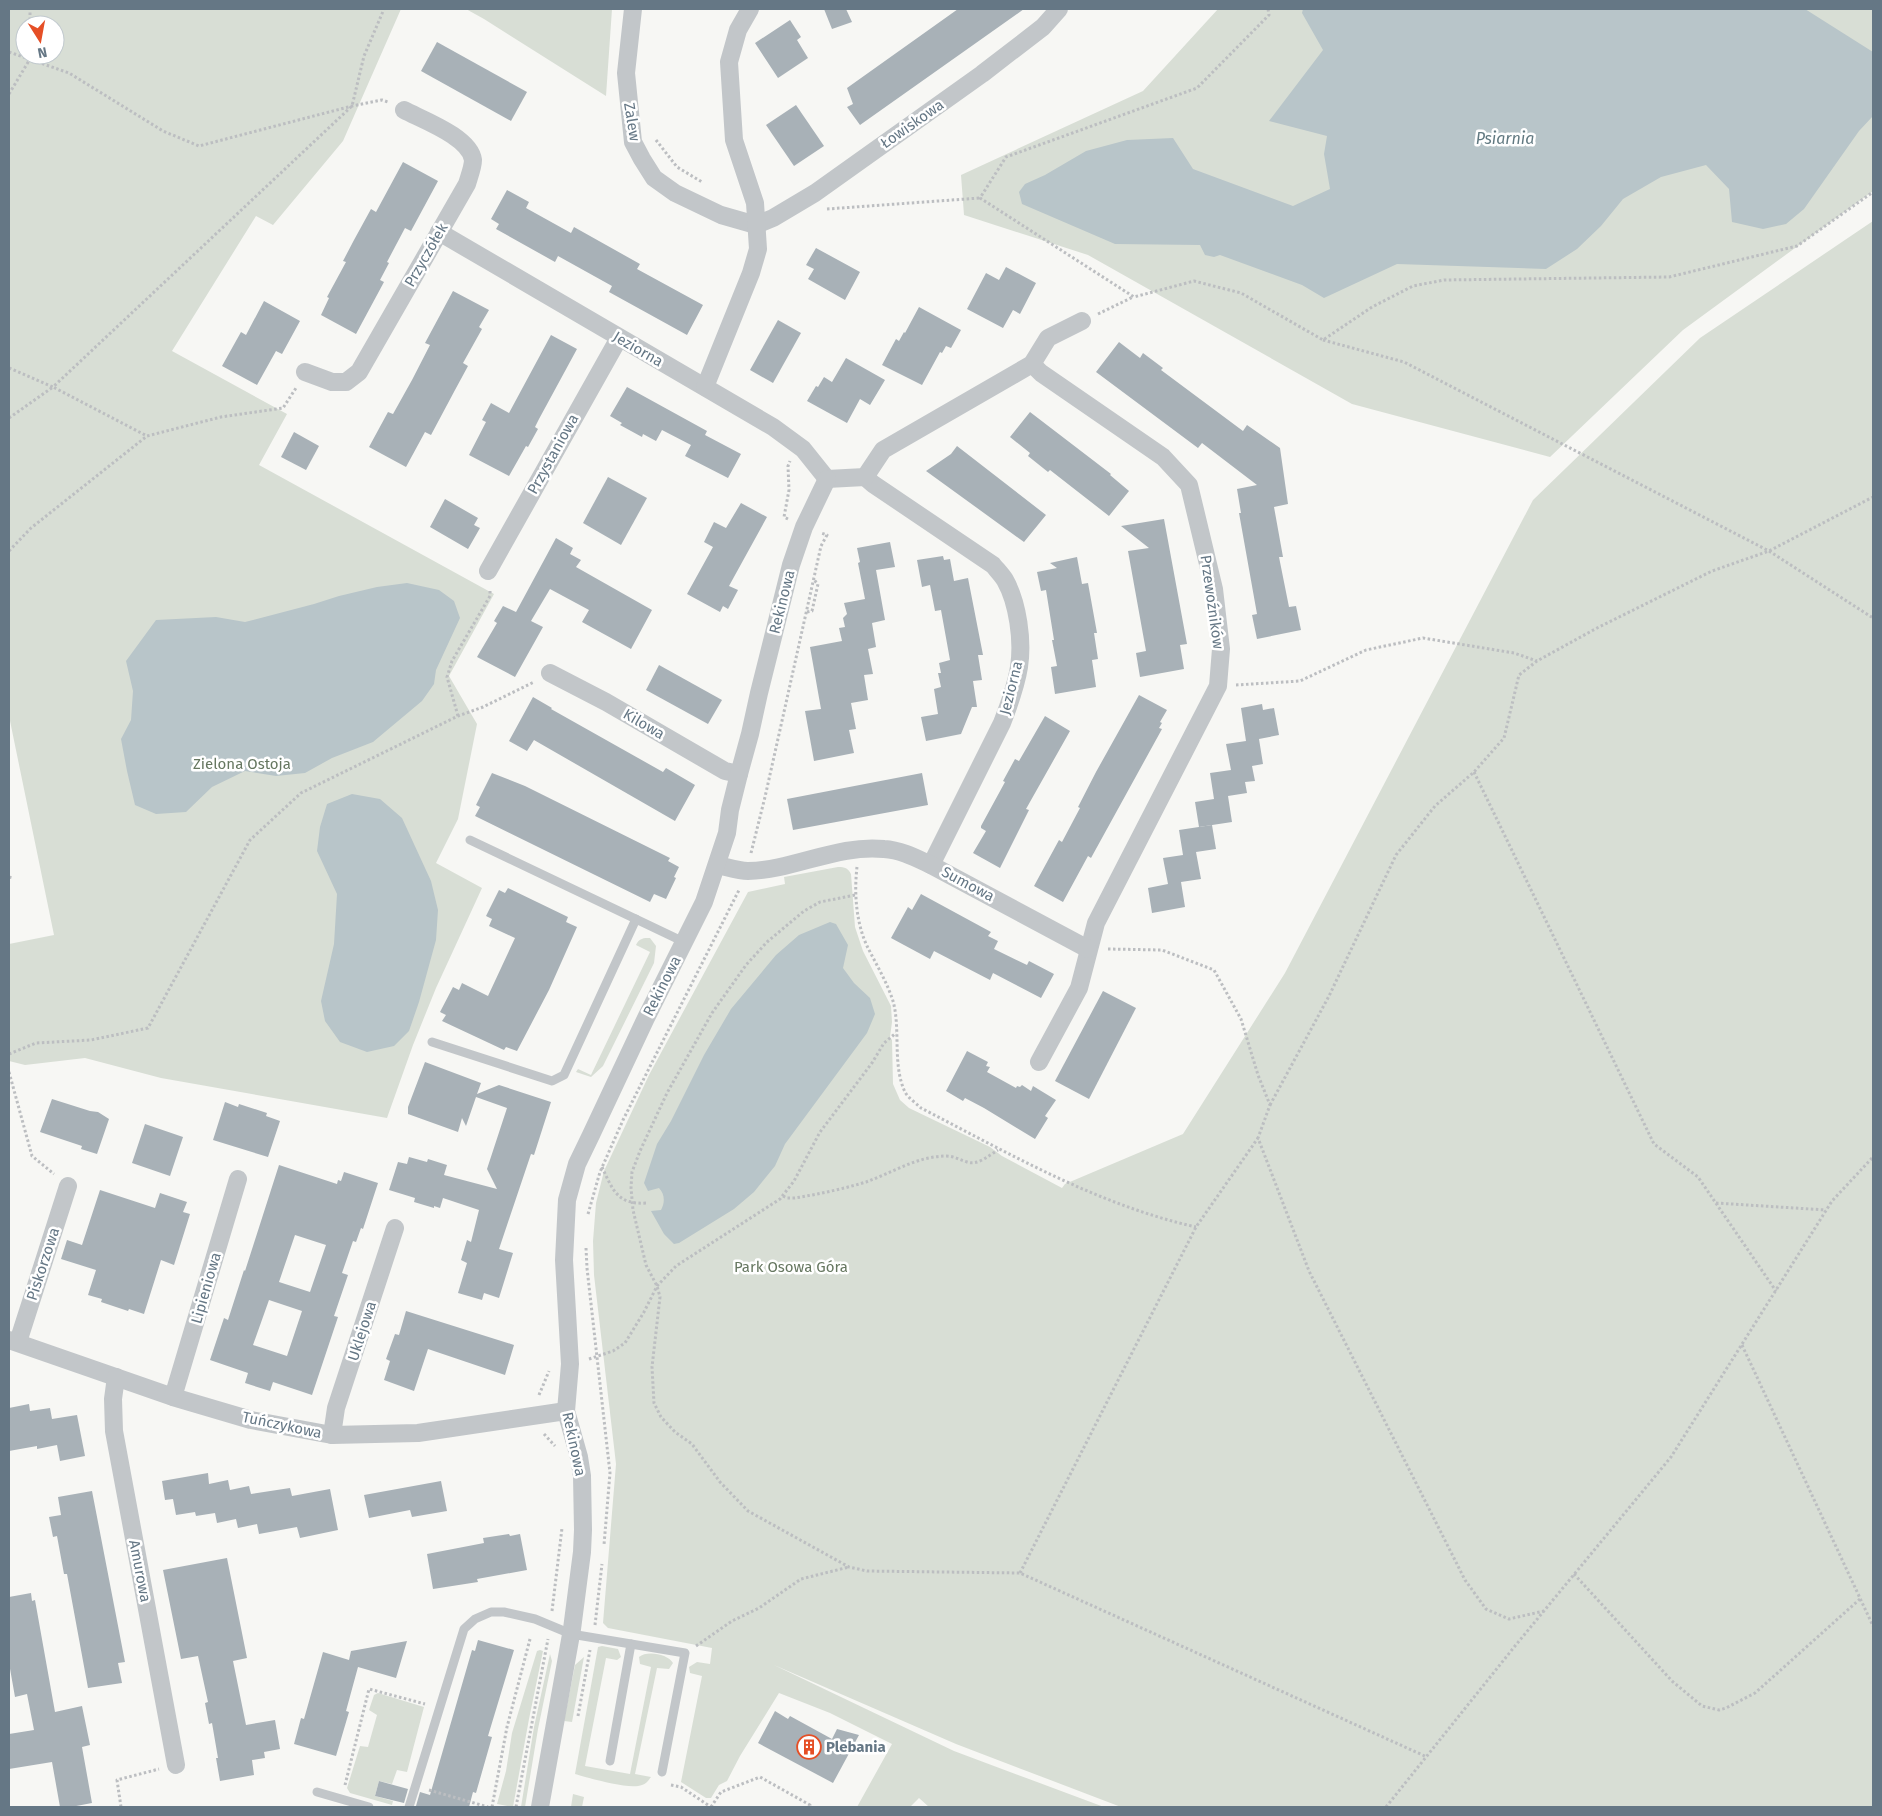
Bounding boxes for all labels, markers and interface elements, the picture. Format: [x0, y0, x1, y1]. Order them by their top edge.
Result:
north arrow [15, 15, 65, 65]
text: N [36, 43, 49, 62]
street label: Łowiskowa [877, 96, 947, 152]
street label: Zalew [620, 101, 644, 143]
water label: Psiarnia [1476, 129, 1534, 148]
street label: Przyczółek [401, 220, 452, 290]
street label: Jeziorna [610, 327, 666, 371]
street label: Przystaniowa [524, 411, 582, 497]
street label: Przewoźników [1196, 554, 1228, 650]
street label: Rekinowa [765, 568, 799, 636]
street label: Jeziorna [996, 659, 1026, 717]
street label: Kilowa [620, 705, 668, 743]
park label: Zielona Ostoja [193, 755, 291, 773]
street label: Sumowa [938, 863, 998, 905]
street label: Rekinowa [639, 953, 685, 1019]
street label: Piskorzowa [23, 1225, 63, 1303]
street label: Lipieniowa [187, 1250, 225, 1326]
park label: Park Osowa Góra [734, 1258, 848, 1276]
street label: Uklejowa [344, 1299, 380, 1363]
street label: Tuńczykowa [241, 1408, 323, 1442]
street label: Rekinowa [558, 1410, 590, 1478]
street label: Amurowa [125, 1538, 155, 1604]
building icon: Plebania [796, 1734, 822, 1760]
place label: Plebania [826, 1738, 886, 1756]

